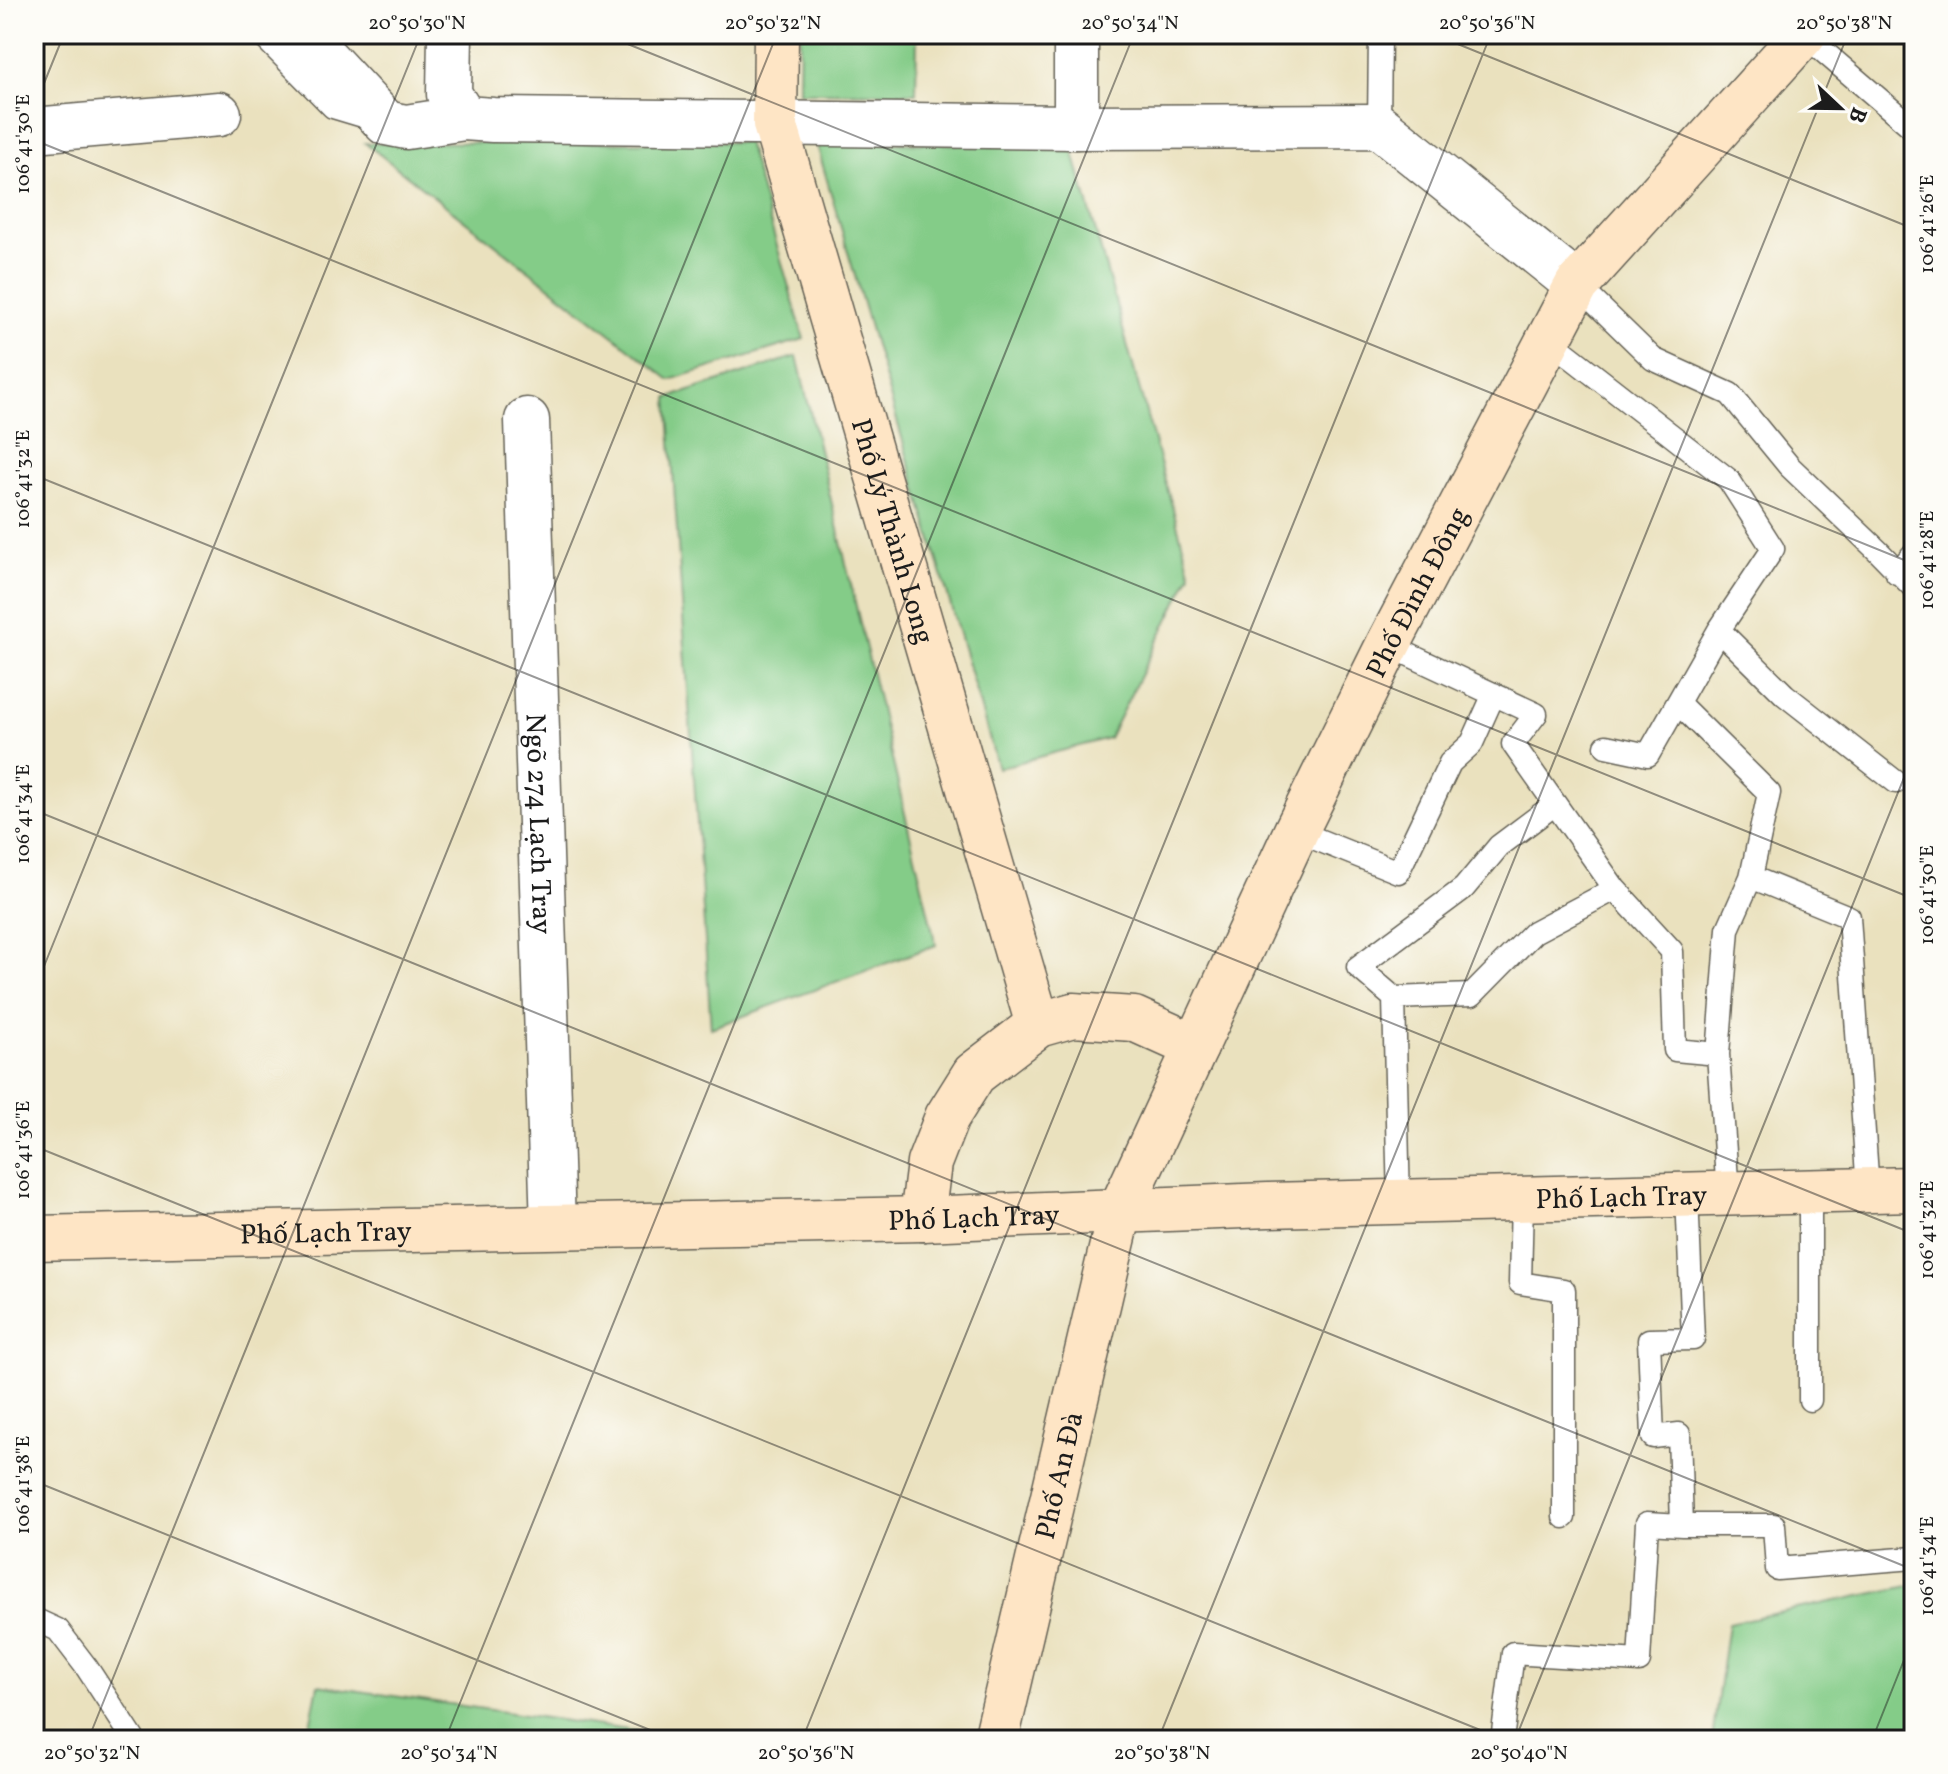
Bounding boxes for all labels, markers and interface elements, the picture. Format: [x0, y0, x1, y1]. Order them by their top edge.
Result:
text: 20°50'30"N [368, 10, 466, 38]
text: 20°50'32"N [725, 10, 822, 38]
text: 20°50'34"N [1081, 10, 1179, 38]
text: 20°50'36"N [1439, 10, 1535, 38]
text: 20°50'38"N [1796, 10, 1892, 38]
north arrow [1800, 68, 1880, 148]
text: 106°41'30"E [10, 94, 38, 194]
text: B [1839, 102, 1873, 127]
text: 106°41'26"E [1914, 174, 1942, 274]
street label: Phố Lý Thành Long [840, 414, 943, 649]
text: 106°41'32"E [10, 429, 38, 529]
street label: Phố Đình Đông [1358, 500, 1479, 685]
text: 106°41'28"E [1914, 510, 1942, 610]
street label: Ngõ 274 Lạch Tray [514, 713, 561, 935]
text: 106°41'34"E [10, 764, 38, 864]
text: 106°41'30"E [1914, 845, 1942, 945]
text: 106°41'36"E [10, 1101, 38, 1199]
street label: Phố Lạch Tray [1535, 1177, 1708, 1220]
text: 106°41'32"E [1914, 1180, 1942, 1280]
street label: Phố Lạch Tray [888, 1196, 1060, 1242]
street label: Phố Lạch Tray [240, 1213, 412, 1256]
street label: Phố An Đà [1027, 1408, 1094, 1543]
text: 106°41'38"E [10, 1436, 38, 1535]
text: 106°41'34"E [1914, 1516, 1942, 1616]
text: 20°50'32"N [44, 1740, 141, 1768]
text: 20°50'34"N [400, 1740, 498, 1768]
text: 20°50'36"N [758, 1740, 854, 1768]
text: 20°50'38"N [1114, 1740, 1210, 1768]
text: 20°50'40"N [1470, 1740, 1568, 1768]

